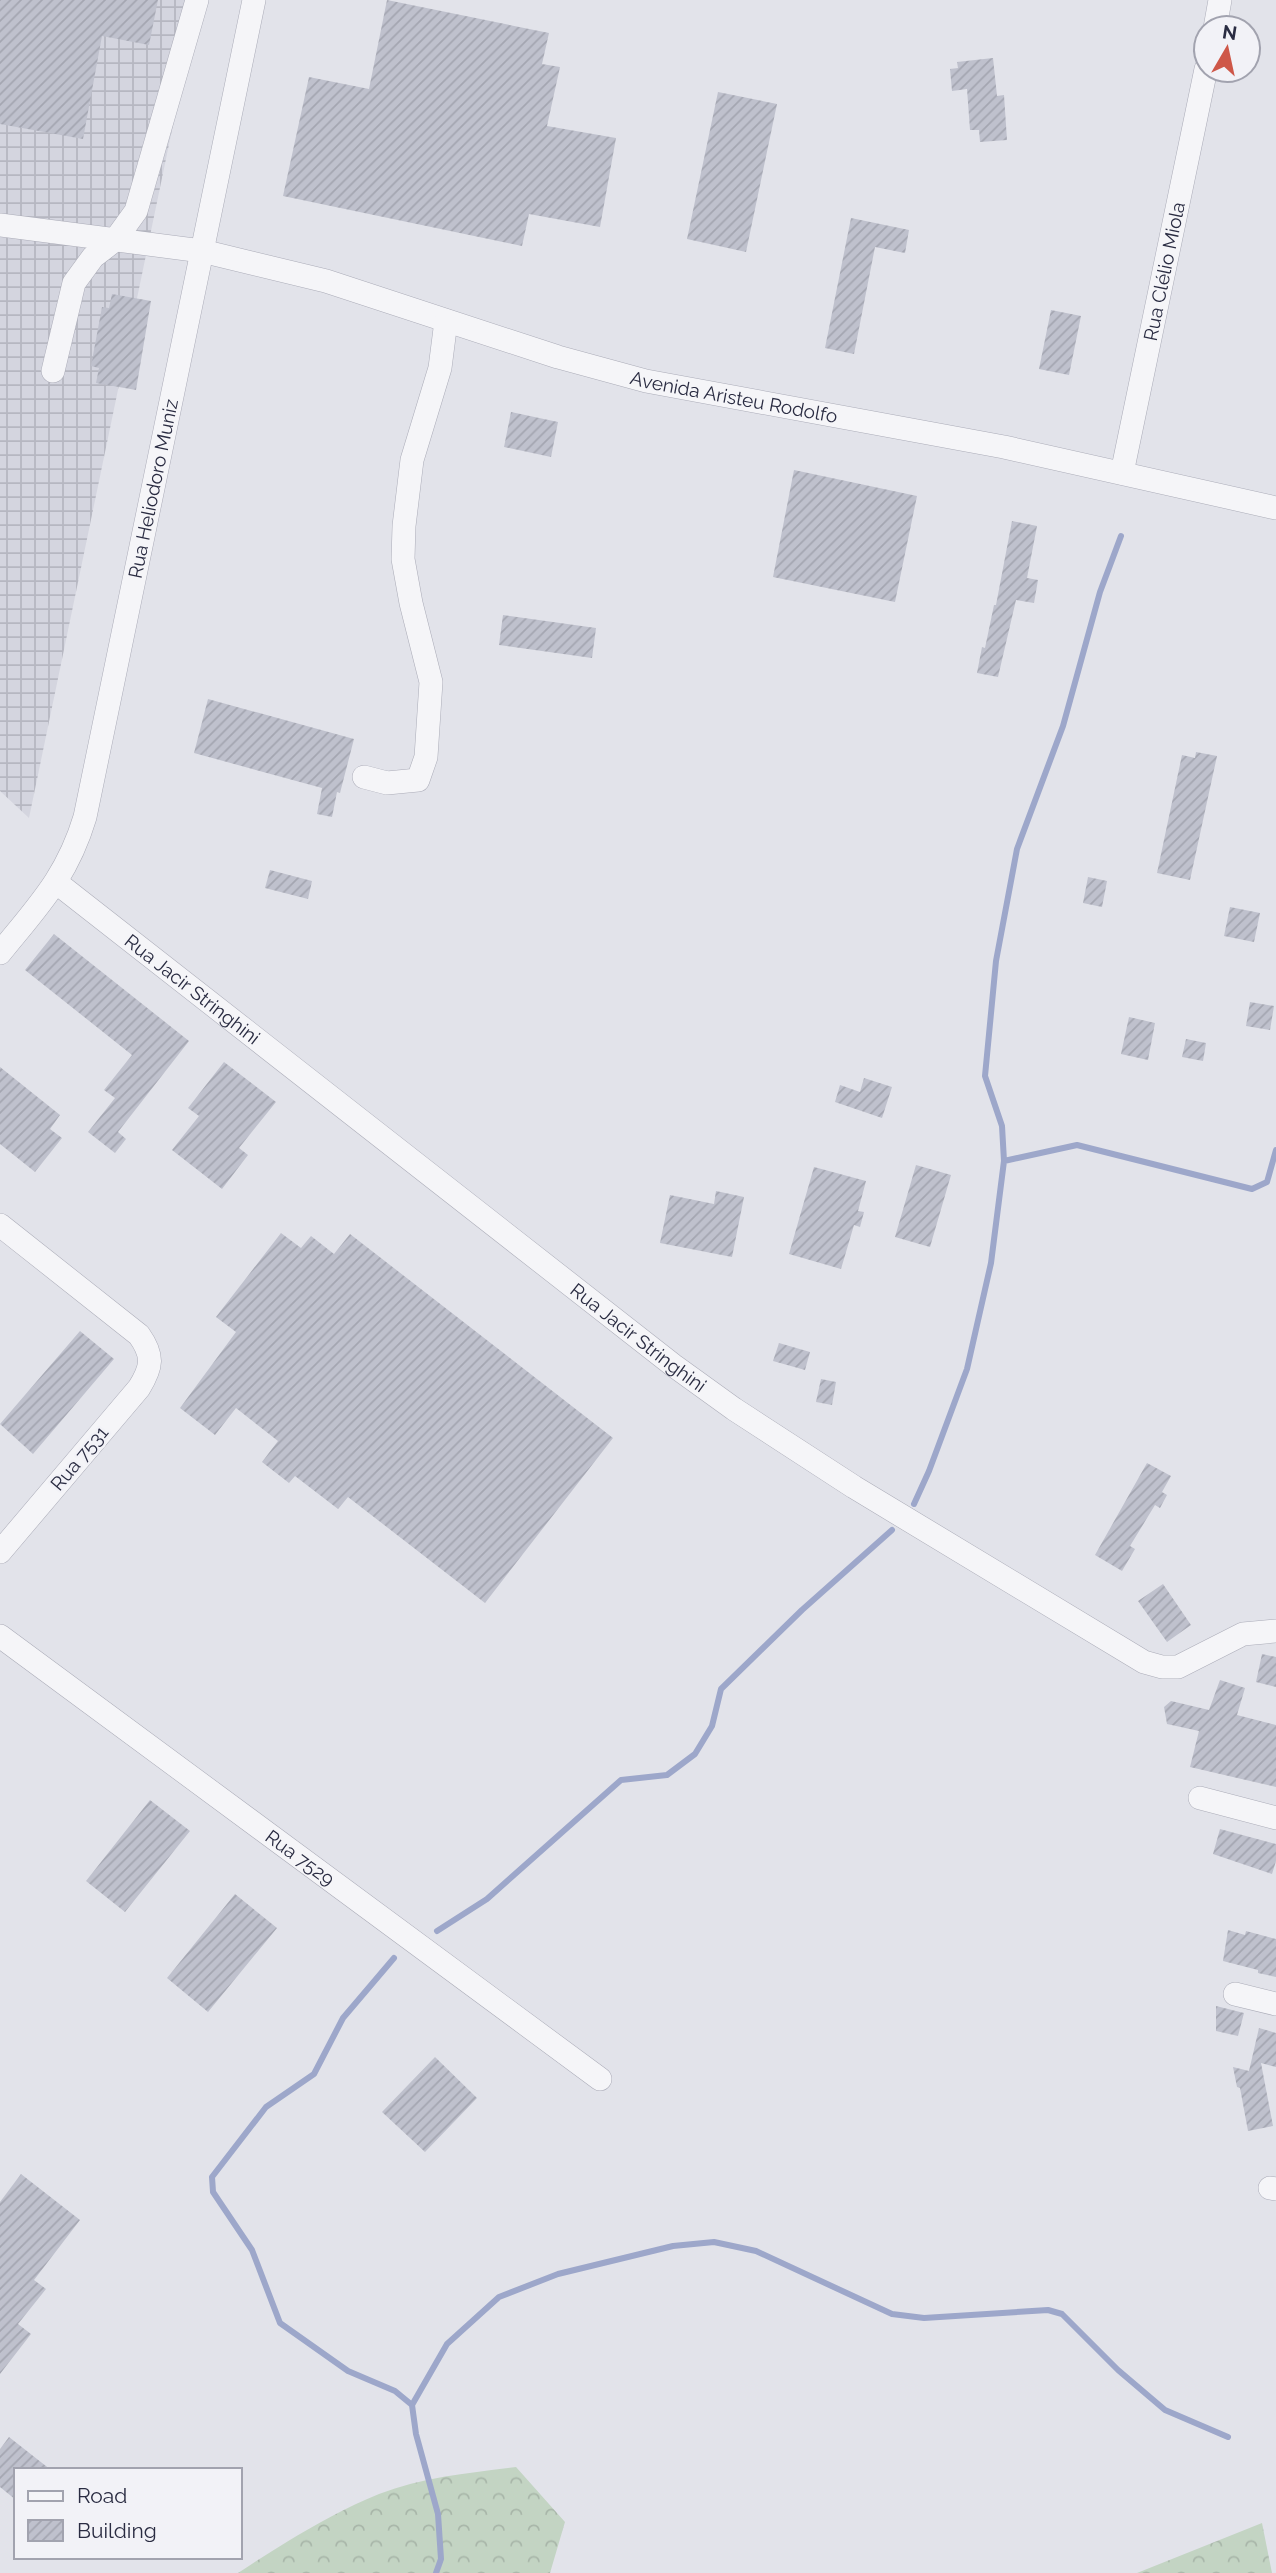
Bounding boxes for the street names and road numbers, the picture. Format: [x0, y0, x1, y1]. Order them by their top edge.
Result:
street label: Rua Clélio Miola [1139, 200, 1189, 343]
street label: Avenida Aristeu Rodolfo [628, 366, 839, 427]
street label: Rua Heliodoro Muniz [124, 397, 182, 580]
street label: Rua Jacir Stringhini [121, 929, 264, 1049]
street label: Rua Jacir Stringhini [566, 1278, 711, 1396]
street label: Rua 7531 [46, 1421, 112, 1495]
street label: Rua 7529 [261, 1825, 339, 1890]

